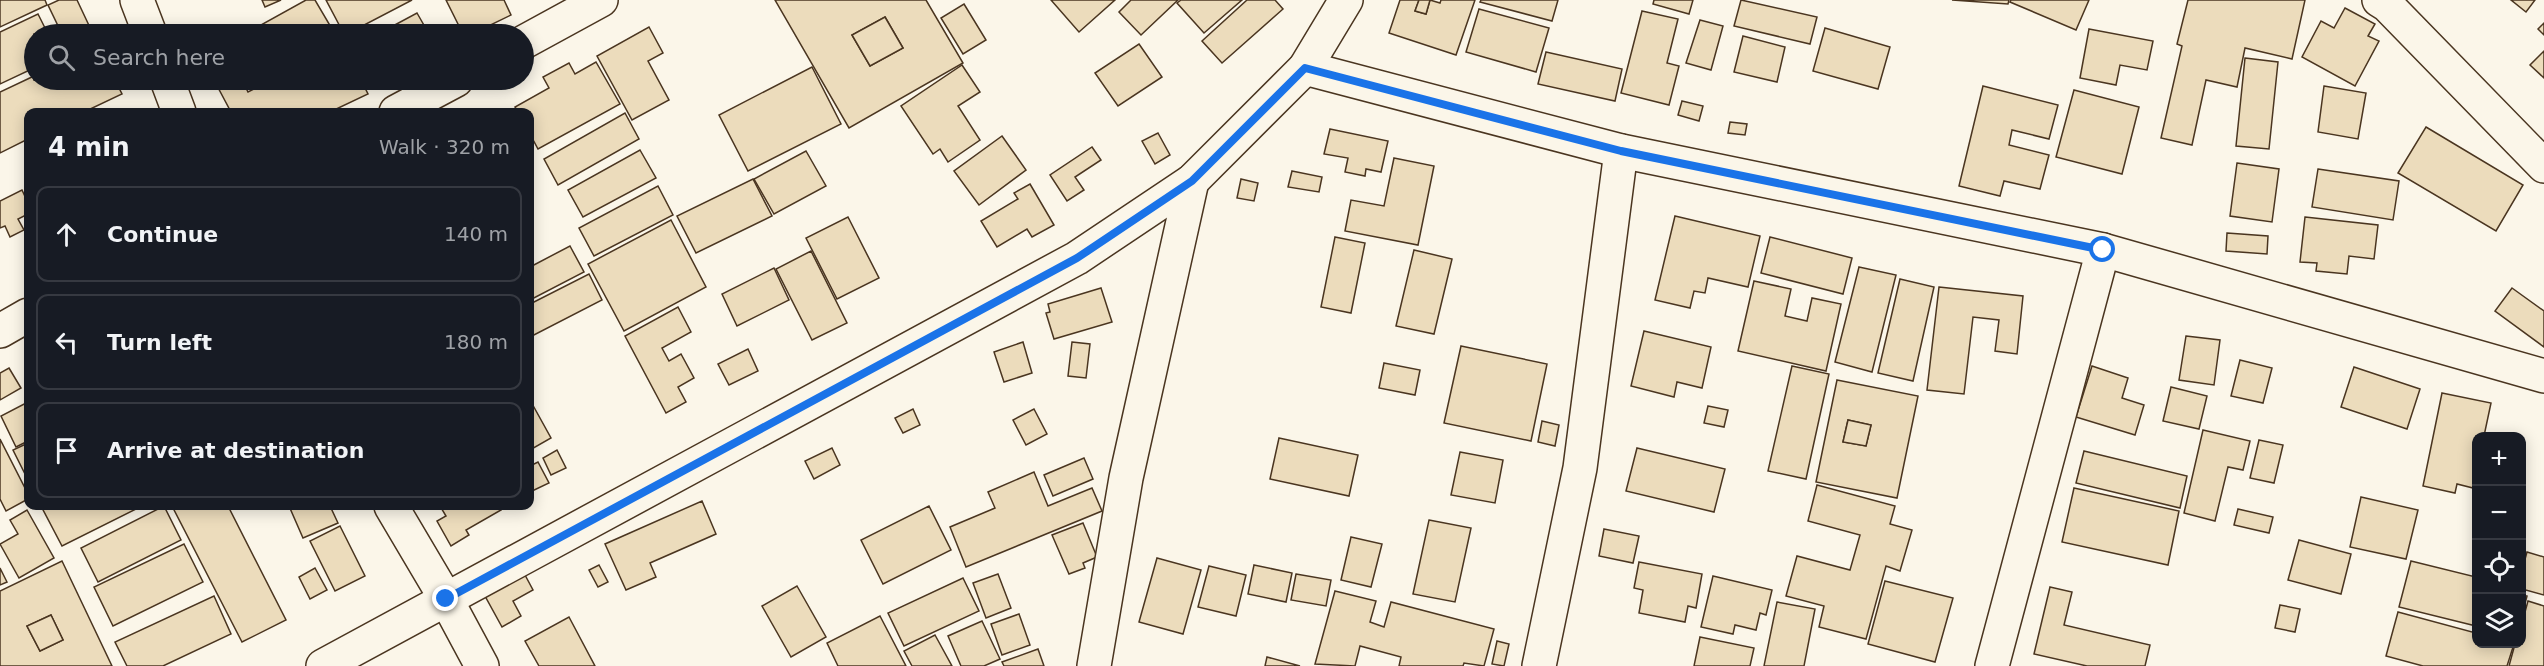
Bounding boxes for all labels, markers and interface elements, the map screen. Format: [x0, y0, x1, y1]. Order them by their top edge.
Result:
search box [24, 24, 534, 90]
icon: search [45, 41, 78, 74]
text: Search here [93, 45, 225, 70]
text: 4 min [48, 132, 130, 162]
text: Walk · 320 m [379, 135, 510, 159]
icon: ahead [50, 218, 83, 251]
text: Continue [107, 222, 218, 247]
text: 140 m [444, 222, 508, 246]
route start [2089, 236, 2115, 262]
icon: left [50, 326, 83, 359]
text: Turn left [107, 330, 212, 355]
text: 180 m [444, 330, 508, 354]
map controls [2472, 432, 2526, 648]
button: + [2472, 432, 2526, 486]
icon: arrive [50, 434, 83, 467]
text: Arrive at destination [107, 438, 364, 463]
button: − [2472, 486, 2526, 540]
button: locate [2472, 540, 2526, 594]
route end [432, 585, 458, 611]
button: layers [2472, 594, 2526, 648]

